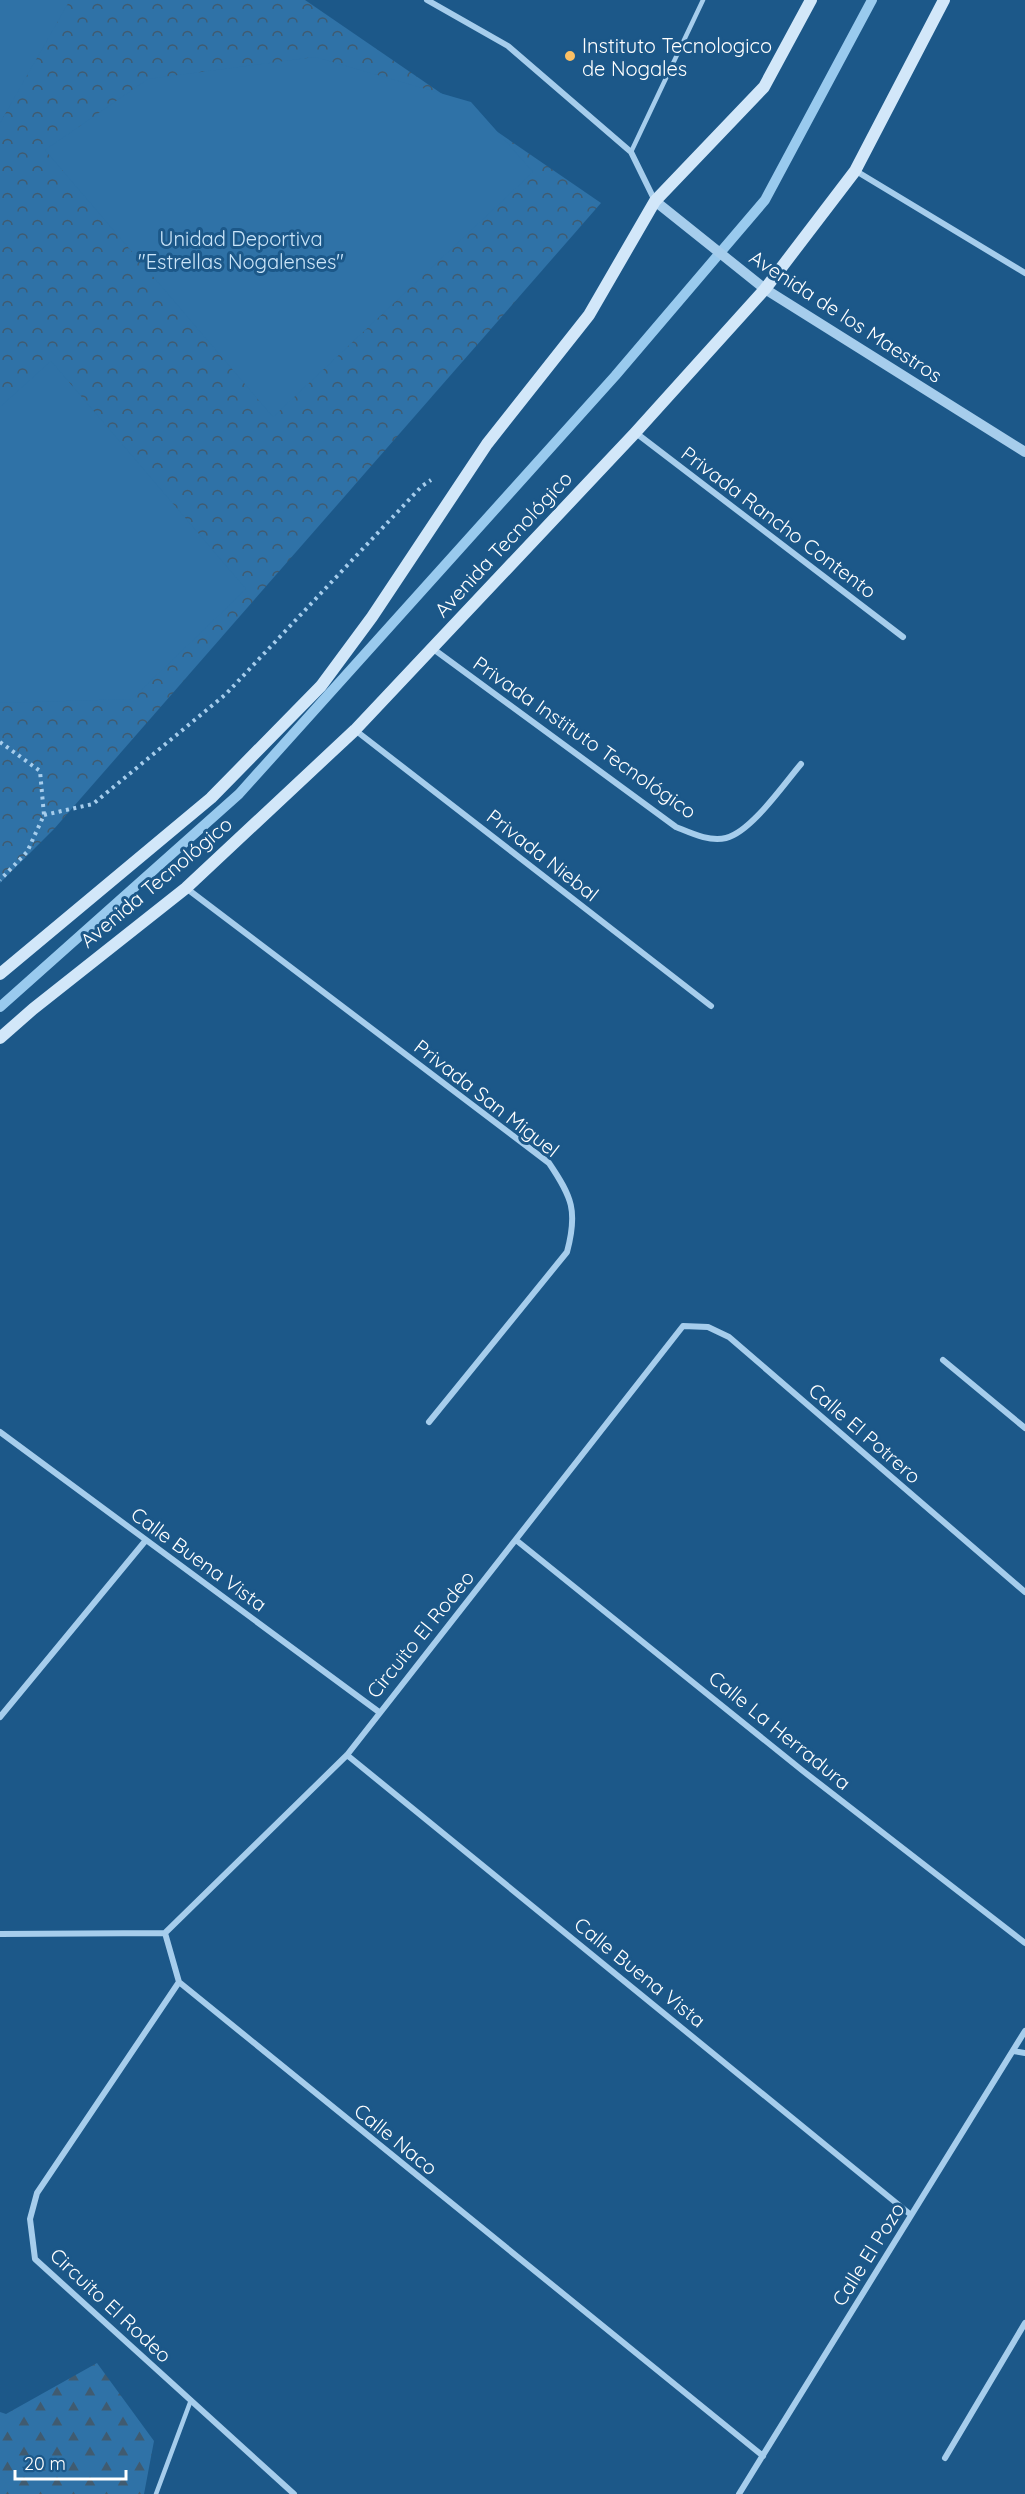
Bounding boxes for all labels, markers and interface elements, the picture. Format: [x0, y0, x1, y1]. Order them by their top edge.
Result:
place label: Instituto Tecnologico de Nogales [582, 33, 772, 81]
marker: Instituto Tecnologico de Nogales [563, 49, 577, 63]
park label: Unidad Deportiva "Estrellas Nogalenses" [138, 226, 344, 274]
street label: Avenida de los Maestros [745, 244, 947, 388]
street label: Privada Rancho Contento [677, 440, 881, 604]
street label: Avenida Tecnológico [429, 466, 577, 622]
street label: Privada Instituto Tecnológico [469, 650, 701, 824]
street label: Privada Niebal [482, 804, 604, 906]
street label: Avenida Tecnológico [75, 811, 237, 953]
street label: Privada San Miguel [410, 1034, 564, 1162]
street label: Calle El Potrero [804, 1377, 926, 1489]
street label: Calle Buena Vista [126, 1501, 272, 1617]
street label: Circuito El Rodeo [361, 1565, 479, 1703]
street label: Calle La Herradura [704, 1665, 856, 1795]
street label: Calle Buena Vista [569, 1911, 711, 2033]
street label: Calle Naco [349, 2098, 443, 2180]
street label: Calle El Pozo [826, 2198, 910, 2310]
street label: Circuito El Rodeo [45, 2242, 177, 2368]
scale bar [15, 2443, 126, 2481]
text: 20 m [24, 2452, 66, 2475]

